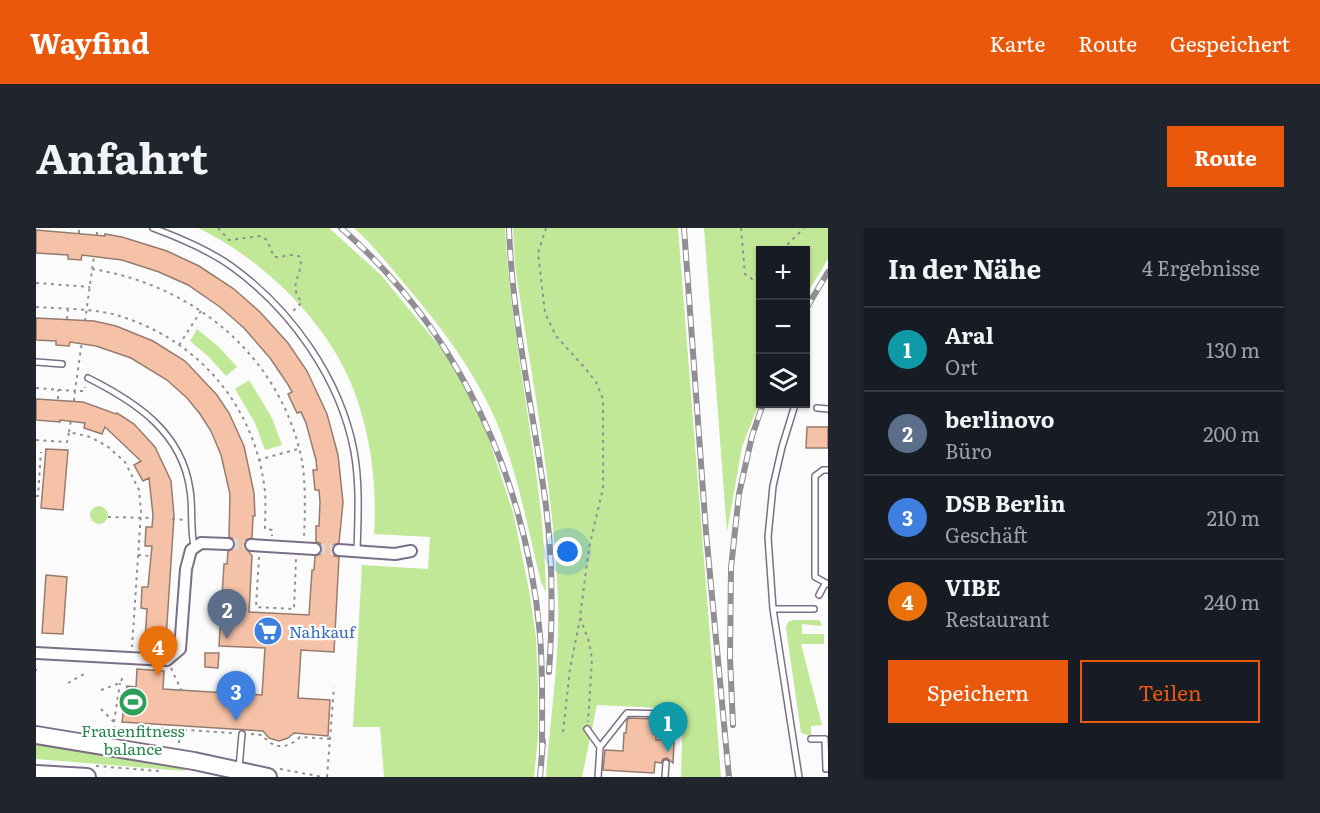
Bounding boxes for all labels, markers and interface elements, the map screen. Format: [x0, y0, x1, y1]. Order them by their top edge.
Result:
text: Wayfind [30, 21, 150, 63]
text: Karte [989, 27, 1045, 58]
text: Route [1078, 27, 1137, 58]
text: Gespeichert [1170, 27, 1290, 58]
text: Anfahrt [36, 125, 208, 187]
button: Route [1167, 126, 1284, 187]
map controls [756, 246, 810, 408]
button: + [756, 246, 810, 300]
text: In der Nähe [888, 248, 1041, 287]
text: 4 Ergebnisse [1142, 252, 1260, 282]
button: − [756, 300, 810, 354]
text: Aral [945, 318, 994, 351]
text: 1 [903, 334, 912, 364]
text: 130 m [1206, 334, 1260, 364]
text: Ort [945, 351, 978, 381]
button: layers [756, 354, 810, 408]
text: berlinovo [945, 402, 1054, 435]
text: 2 [902, 418, 913, 448]
text: 200 m [1203, 418, 1260, 448]
text: Büro [945, 435, 992, 465]
text: DSB Berlin [945, 486, 1065, 519]
text: 3 [902, 502, 913, 532]
text: 210 m [1207, 502, 1260, 532]
text: Geschäft [945, 519, 1028, 549]
your location [553, 537, 582, 566]
text: VIBE [945, 570, 1001, 603]
text: 4 [901, 586, 914, 616]
text: 240 m [1204, 586, 1260, 616]
pin: 2 [208, 590, 246, 639]
text: Restaurant [945, 603, 1049, 633]
supermarket icon: Nahkauf [252, 615, 284, 647]
place label: Nahkauf [289, 619, 357, 643]
pin: 4 [138, 626, 178, 676]
button: Speichern [888, 660, 1068, 723]
button: Teilen [1080, 660, 1260, 723]
pin: 3 [216, 672, 256, 721]
sports icon: Frauenfitness balance [117, 686, 149, 718]
pin: 1 [648, 702, 688, 752]
place label: Frauenfitness balance [81, 718, 185, 760]

